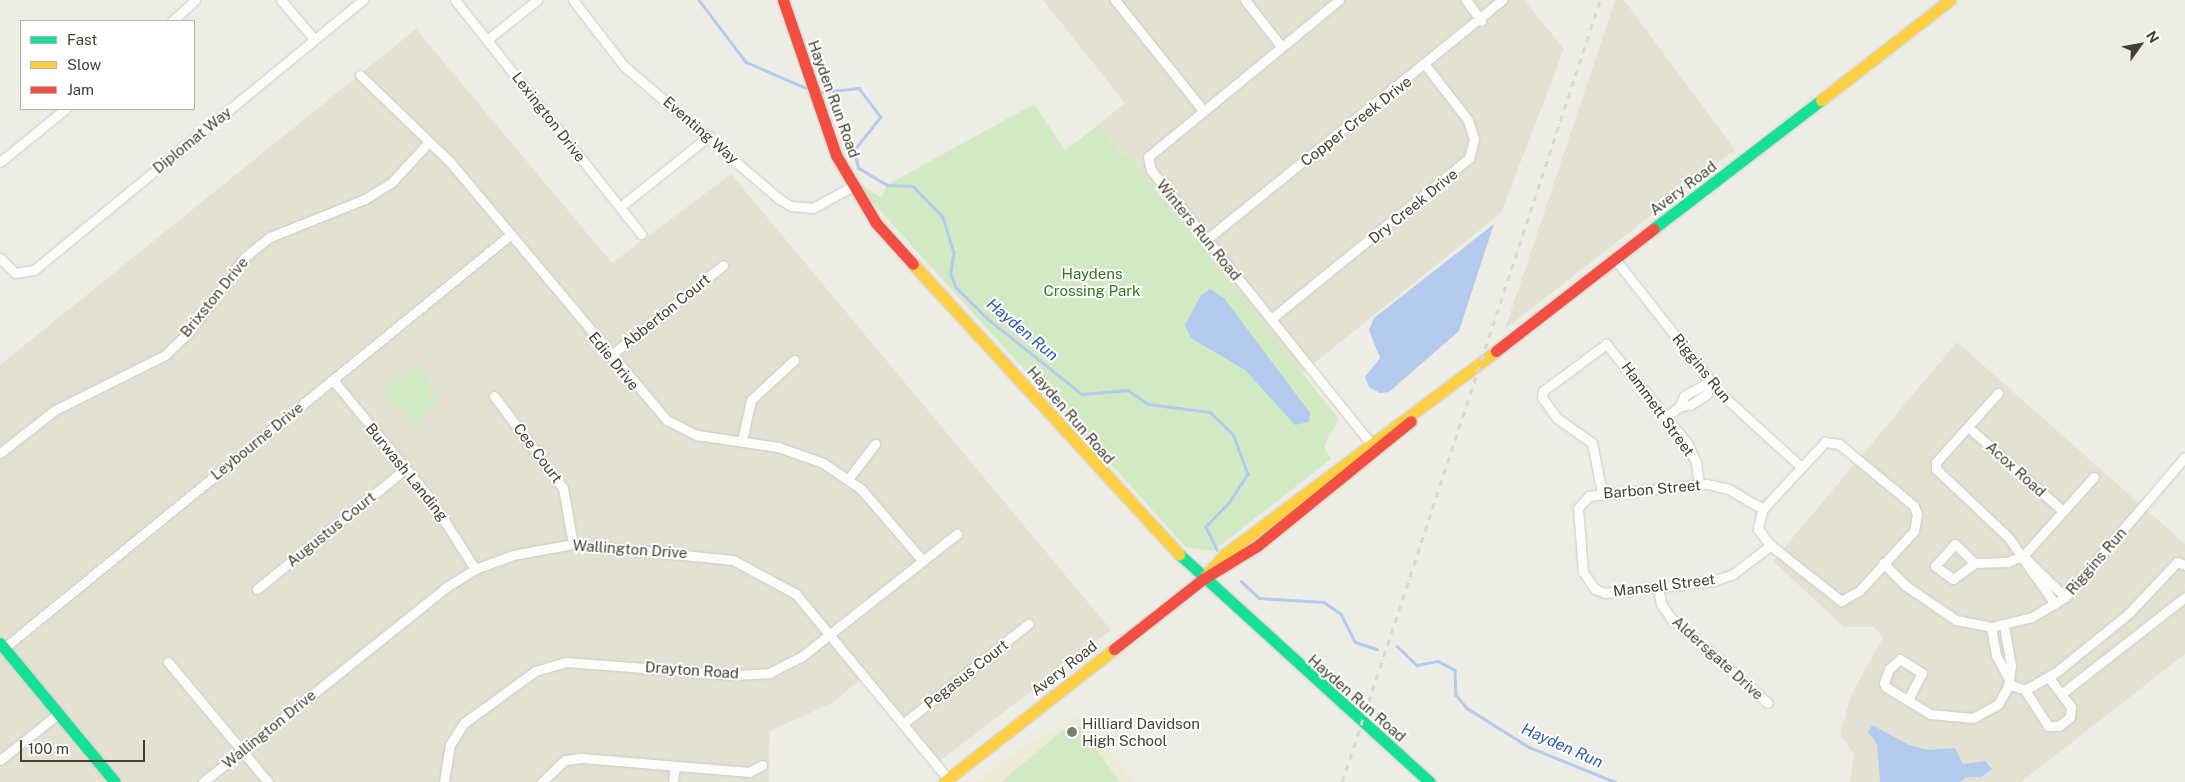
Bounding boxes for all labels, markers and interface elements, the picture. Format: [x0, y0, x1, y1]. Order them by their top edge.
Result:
legend [20, 20, 195, 110]
north arrow [2115, 20, 2165, 70]
text: N [2143, 28, 2162, 46]
text: Fast [67, 31, 97, 48]
street label: Hayden Run Road [804, 38, 864, 160]
text: Slow [67, 56, 101, 73]
street label: Lexington Drive [508, 69, 590, 165]
street label: Copper Creek Drive [1297, 72, 1415, 170]
text: Jam [67, 81, 94, 98]
street label: Eventing Way [660, 92, 742, 168]
street label: Diplomat Way [149, 103, 235, 177]
street label: Avery Road [1646, 157, 1720, 219]
street label: Dry Creek Drive [1365, 165, 1461, 247]
street label: Winters Run Road [1153, 176, 1245, 284]
street label: Brixston Drive [176, 253, 252, 341]
park label: Haydens Crossing Park [1043, 264, 1141, 299]
street label: Abberton Court [618, 270, 714, 352]
water label: Hayden Run [982, 295, 1062, 365]
street label: Edie Drive [585, 328, 643, 394]
street label: Riggins Run [1669, 330, 1735, 406]
street label: Hammett Street [1618, 358, 1698, 460]
street label: Hayden Run Road [1024, 362, 1118, 468]
street label: Leybourne Drive [207, 398, 307, 484]
street label: Burwash Landing [362, 419, 452, 525]
street label: Cee Court [510, 420, 566, 486]
street label: Acox Road [1982, 438, 2050, 500]
street label: Barbon Street [1603, 476, 1701, 502]
street label: Augustus Court [283, 488, 379, 570]
street label: Riggins Run [2062, 524, 2130, 598]
street label: Wallington Drive [572, 536, 688, 562]
street label: Mansell Street [1612, 570, 1716, 600]
street label: Aldersgate Drive [1669, 612, 1767, 704]
street label: Pegasus Court [920, 636, 1012, 712]
street label: Avery Road [1027, 637, 1101, 699]
street label: Hayden Run Road [1304, 651, 1410, 745]
street label: Drayton Road [644, 658, 740, 682]
street label: Wallington Drive [219, 686, 319, 772]
place label: Hilliard Davidson High School [1082, 714, 1200, 749]
water label: Hayden Run [1518, 720, 1606, 772]
marker: Hilliard Davidson High School [1066, 726, 1078, 738]
scale bar [22, 730, 148, 762]
text: 100 m [28, 740, 69, 757]

